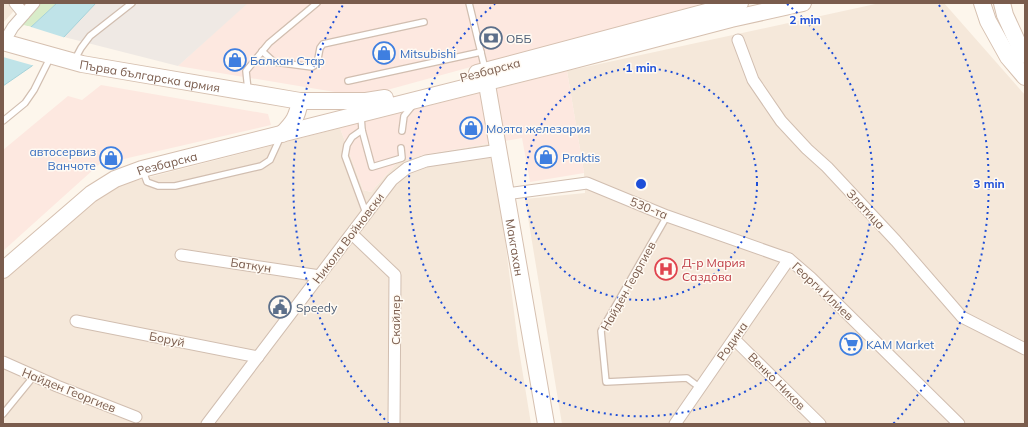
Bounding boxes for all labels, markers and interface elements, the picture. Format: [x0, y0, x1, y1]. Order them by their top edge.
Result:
text: 2 min [789, 12, 821, 27]
bank icon: ОББ [478, 25, 504, 51]
place label: ОББ [506, 31, 532, 46]
shop icon: Mitsubishi [371, 40, 397, 66]
place label: Mitsubishi [400, 46, 456, 61]
shop icon: Балкан Стар [222, 47, 248, 73]
place label: Балкан Стар [250, 53, 325, 68]
street label: Резбарска [458, 55, 522, 85]
street label: Първа българска армия [79, 56, 221, 95]
text: 1 min [625, 60, 657, 75]
shop icon: Моята железария [458, 115, 484, 141]
place label: Моята железария [486, 121, 590, 136]
place label: автосервиз Ванчоте [29, 144, 96, 173]
shop icon: Praktis [533, 144, 559, 170]
shop icon: автосервиз Ванчоте [98, 145, 124, 171]
street label: Резбарска [134, 148, 199, 178]
place label: Praktis [562, 150, 600, 165]
text: 3 min [973, 176, 1005, 191]
centre of rings [634, 177, 648, 191]
street label: Златица [844, 186, 888, 232]
street label: Никола Войновски [309, 190, 387, 286]
street label: 530-та [628, 194, 670, 222]
street label: Макгахан [503, 218, 528, 277]
street label: Найден Георгиев [597, 238, 659, 333]
street label: Баткун [230, 254, 272, 276]
place label: Д-р Мария Саздова [682, 255, 745, 284]
hospital icon: Д-р Мария Саздова [653, 256, 679, 282]
street label: Георги Илиев [789, 259, 857, 323]
public building icon: Speedy [267, 294, 293, 320]
street label: Скайлер [388, 295, 403, 345]
place label: Speedy [296, 300, 338, 315]
street label: Родина [713, 319, 751, 363]
street label: Боруй [148, 328, 186, 350]
supermarket icon: KAM Market [838, 331, 864, 357]
place label: KAM Market [866, 337, 934, 352]
street label: Венко Ников [745, 349, 809, 413]
street label: Найден Георгиев [20, 364, 118, 416]

